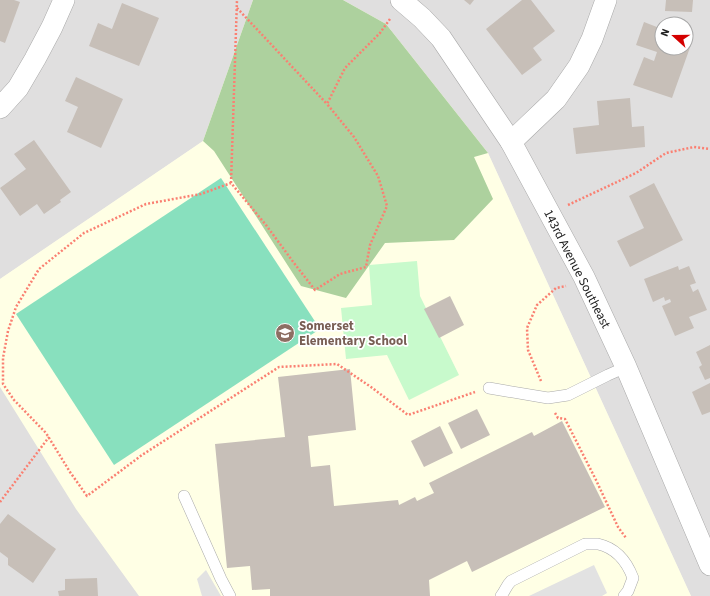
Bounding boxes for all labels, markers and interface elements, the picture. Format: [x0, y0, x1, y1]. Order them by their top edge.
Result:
north arrow [654, 16, 694, 56]
text: N [657, 26, 673, 39]
street label: 143rd Avenue Southeast [539, 206, 615, 332]
place label: Somerset Elementary School [299, 317, 407, 350]
school or university icon: Somerset Elementary School [274, 322, 296, 344]

